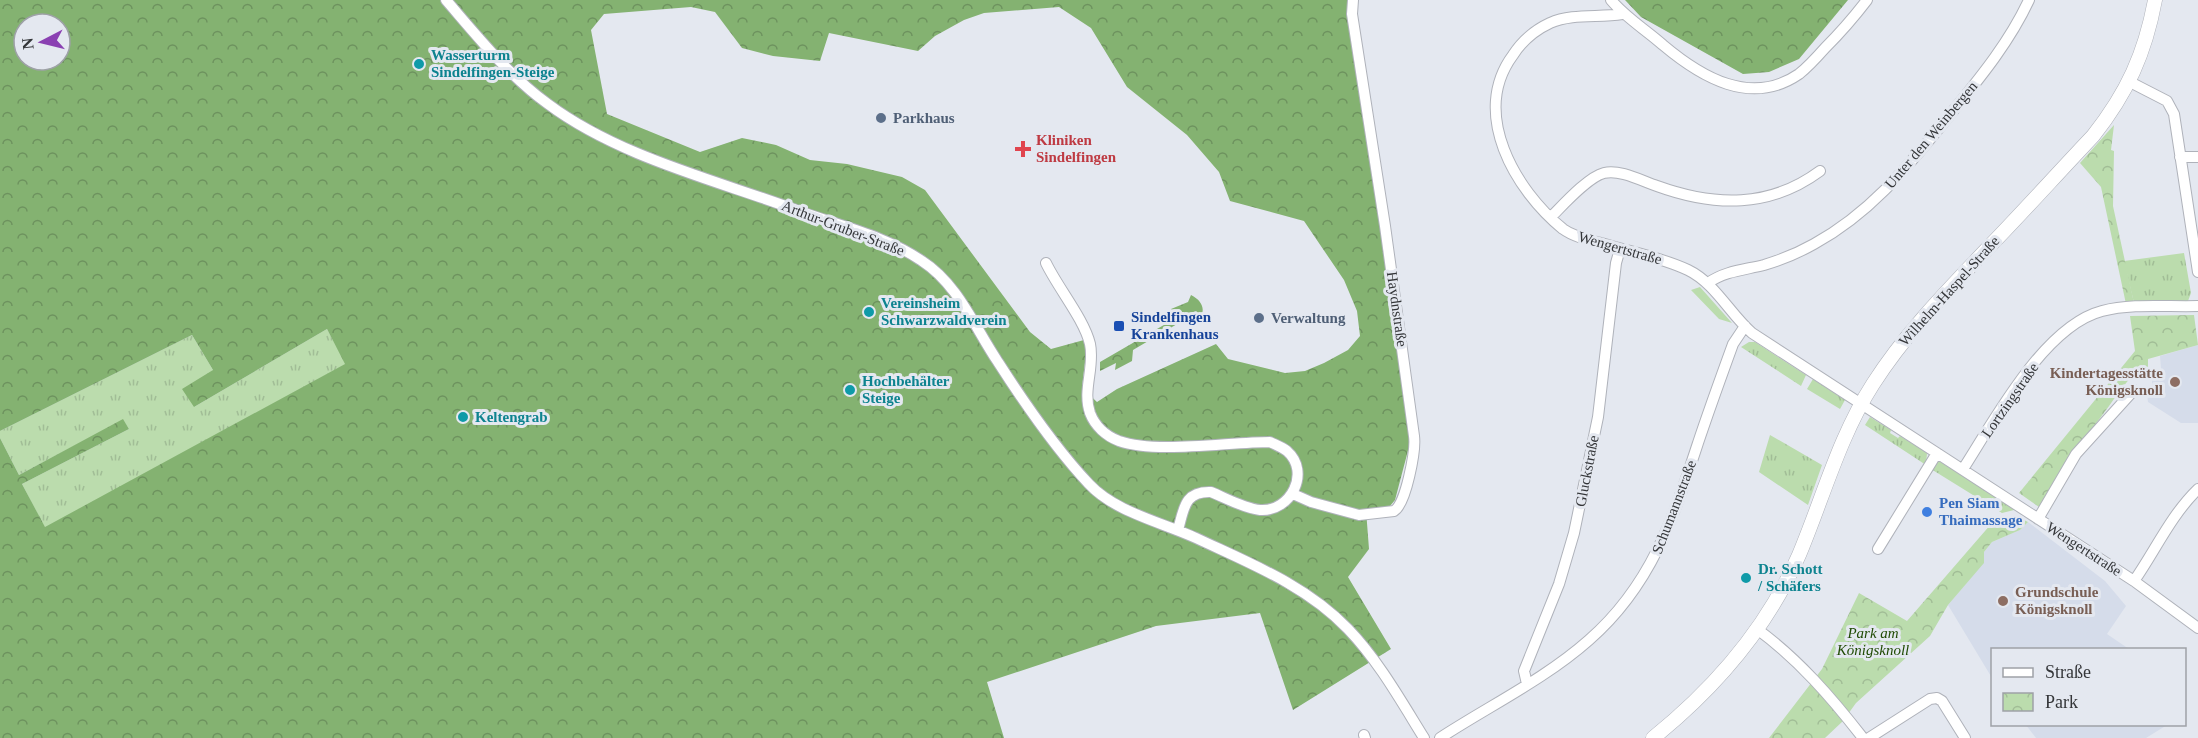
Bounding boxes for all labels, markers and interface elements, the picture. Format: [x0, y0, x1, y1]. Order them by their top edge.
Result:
north arrow [12, 12, 72, 72]
text: N [18, 37, 37, 51]
place label: Wasserturm Sindelfingen-Steige [431, 47, 555, 80]
marker: Wasserturm Sindelfingen-Steige [412, 57, 426, 71]
street label: Unter den Weinbergen [1882, 78, 1981, 192]
place label: Parkhaus [893, 110, 955, 126]
marker: Parkhaus [874, 111, 888, 125]
place label: Kliniken Sindelfingen [1036, 132, 1117, 165]
marker: Kliniken Sindelfingen [1014, 140, 1032, 158]
street label: Arthur-Gruber-Straße [779, 197, 907, 259]
street label: Wengertstraße [1576, 228, 1664, 268]
street label: Wilhelm-Haspel-Straße [1896, 233, 2003, 349]
street label: Haydnstraße [1384, 270, 1410, 348]
place label: Vereinsheim Schwarzwaldverein [881, 295, 1007, 328]
marker: Vereinsheim Schwarzwaldverein [862, 305, 876, 319]
place label: Sindelfingen Krankenhaus [1131, 309, 1219, 342]
place label: Verwaltung [1271, 310, 1346, 326]
marker: Verwaltung [1252, 311, 1266, 325]
marker: Sindelfingen Krankenhaus [1112, 319, 1126, 333]
street label: Lortzingstraße [1978, 359, 2042, 440]
place label: Kindertagesstätte Königsknoll [2050, 365, 2163, 398]
place label: Hochbehälter Steige [862, 373, 950, 406]
marker: Kindertagesstätte Königsknoll [2168, 375, 2182, 389]
marker: Hochbehälter Steige [843, 383, 857, 397]
place label: Keltengrab [475, 409, 548, 425]
marker: Keltengrab [456, 410, 470, 424]
street label: Gluckstraße [1572, 434, 1602, 508]
street label: Schumannstraße [1649, 458, 1699, 556]
place label: Pen Siam Thaimassage [1939, 495, 2023, 528]
marker: Pen Siam Thaimassage [1920, 505, 1934, 519]
street label: Wengertstraße [2043, 519, 2125, 579]
place label: Dr. Schott / Schäfers [1757, 561, 1822, 594]
marker: Dr. Schott / Schäfers [1739, 571, 1753, 585]
place label: Grundschule Königsknoll [2015, 584, 2099, 617]
marker: Grundschule Königsknoll [1996, 594, 2010, 608]
park label: Park am Königsknoll [1836, 625, 1909, 658]
legend [1991, 648, 2186, 726]
text: Straße [2045, 662, 2091, 682]
text: Park [2045, 692, 2078, 712]

